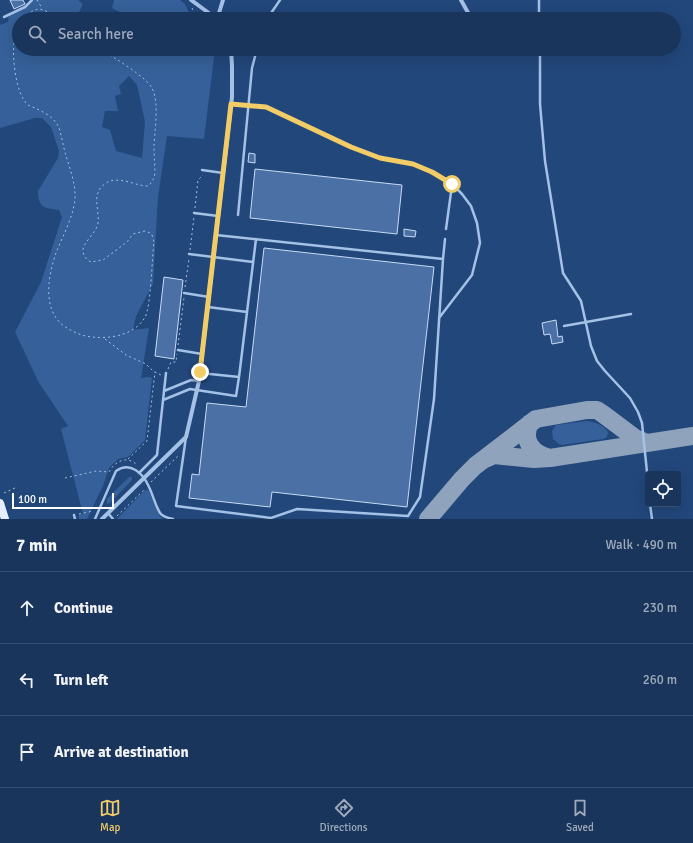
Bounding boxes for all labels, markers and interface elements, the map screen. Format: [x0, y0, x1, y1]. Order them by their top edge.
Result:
search box [12, 12, 681, 56]
icon: search [26, 23, 48, 45]
text: Search here [58, 25, 134, 43]
route start [443, 175, 461, 193]
route end [191, 363, 209, 381]
map controls [645, 471, 681, 507]
button: locate [645, 471, 681, 507]
scale bar [12, 491, 114, 510]
text: 100 m [18, 493, 47, 506]
text: 7 min [16, 535, 57, 556]
text: Walk · 490 m [606, 537, 677, 553]
icon: ahead [16, 597, 38, 619]
text: Continue [54, 599, 113, 617]
text: 230 m [643, 600, 677, 616]
icon: left [16, 669, 38, 691]
text: Turn left [54, 671, 108, 689]
text: 260 m [643, 672, 677, 688]
icon: arrive [16, 741, 38, 763]
text: Arrive at destination [54, 743, 189, 761]
tab: Map [99, 797, 121, 834]
tab: Directions [320, 797, 368, 834]
tab: Saved [566, 797, 594, 834]

